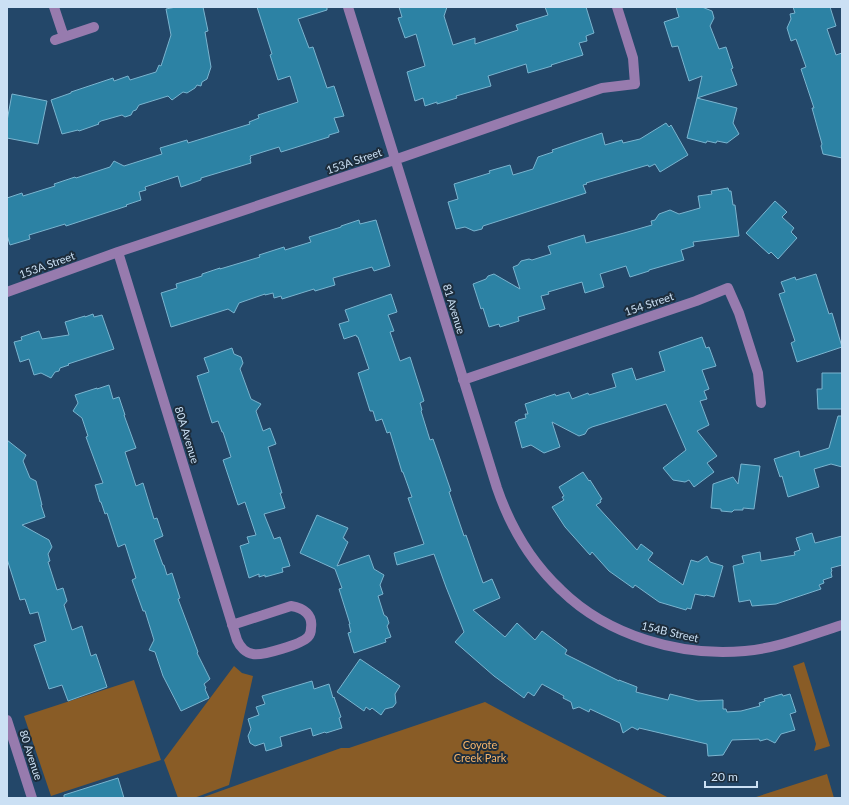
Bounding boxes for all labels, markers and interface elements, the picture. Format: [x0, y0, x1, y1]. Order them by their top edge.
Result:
street label: 153A Street [324, 145, 383, 176]
street label: 153A Street [17, 248, 76, 281]
street label: 81 Avenue [441, 282, 468, 336]
street label: 154 Street [623, 289, 675, 318]
street label: 80A Avenue [173, 405, 202, 465]
street label: 154B Street [640, 619, 700, 644]
street label: 80 Avenue [17, 728, 46, 782]
park label: Coyote Creek Park [454, 738, 507, 764]
scale bar [705, 763, 757, 789]
text: 20 m [711, 769, 738, 784]

